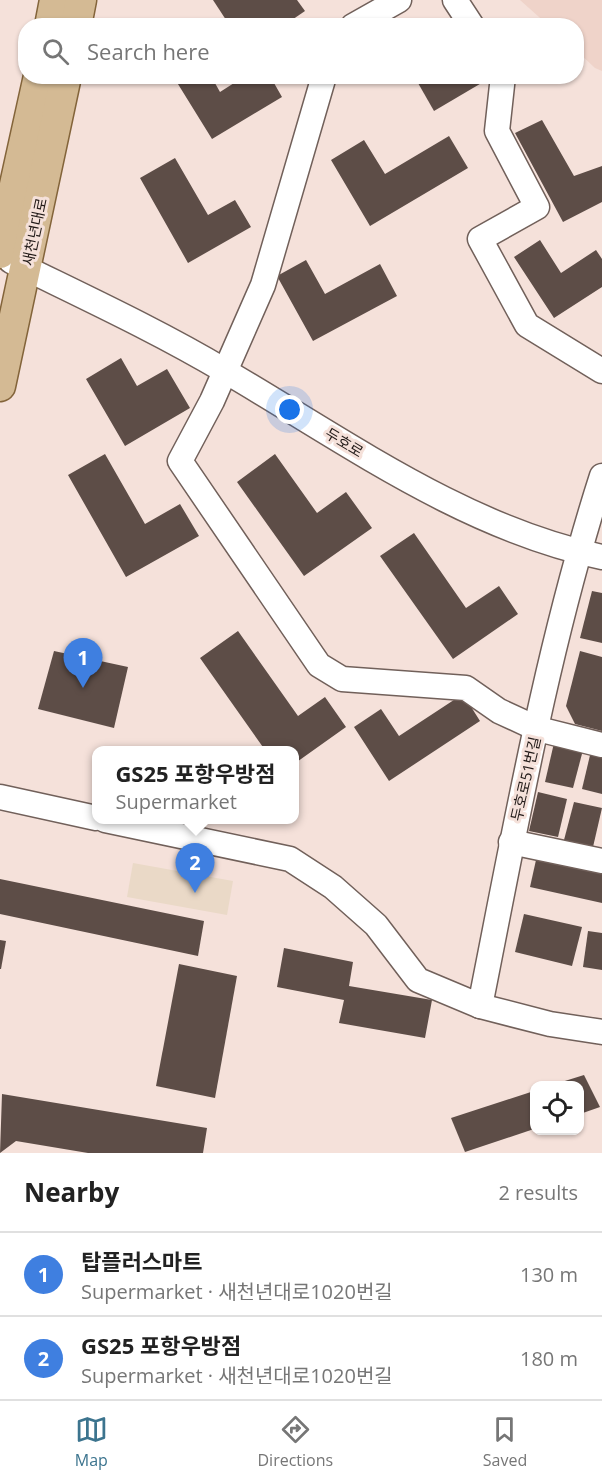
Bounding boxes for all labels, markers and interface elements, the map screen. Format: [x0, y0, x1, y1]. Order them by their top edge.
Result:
search box [18, 18, 584, 84]
icon: search [39, 35, 72, 68]
text: Search here [87, 36, 210, 66]
street label: 새천년대로 [17, 196, 51, 268]
your location [275, 395, 304, 424]
street label: 두호로 [322, 423, 367, 461]
pin: 1 [64, 638, 103, 688]
street label: 두호로51번길 [506, 735, 544, 823]
popup [92, 746, 299, 824]
text: GS25 포항우방점 [115, 758, 276, 788]
text: Supermarket [115, 788, 237, 815]
pin: 2 [176, 844, 214, 893]
map controls [530, 1081, 584, 1135]
button: locate [530, 1081, 584, 1135]
text: Nearby [24, 1174, 119, 1210]
text: 2 results [498, 1179, 578, 1206]
text: 탑플러스마트 [81, 1246, 202, 1276]
text: 1 [38, 1261, 49, 1288]
text: 130 m [520, 1261, 578, 1288]
text: Supermarket · 새천년대로1020번길 [81, 1278, 393, 1305]
text: GS25 포항우방점 [81, 1330, 241, 1360]
text: 2 [38, 1345, 49, 1372]
text: 180 m [520, 1345, 578, 1372]
text: Supermarket · 새천년대로1020번길 [81, 1362, 393, 1389]
tab: Map [75, 1413, 108, 1471]
tab: Directions [257, 1413, 333, 1471]
tab: Saved [483, 1413, 527, 1471]

